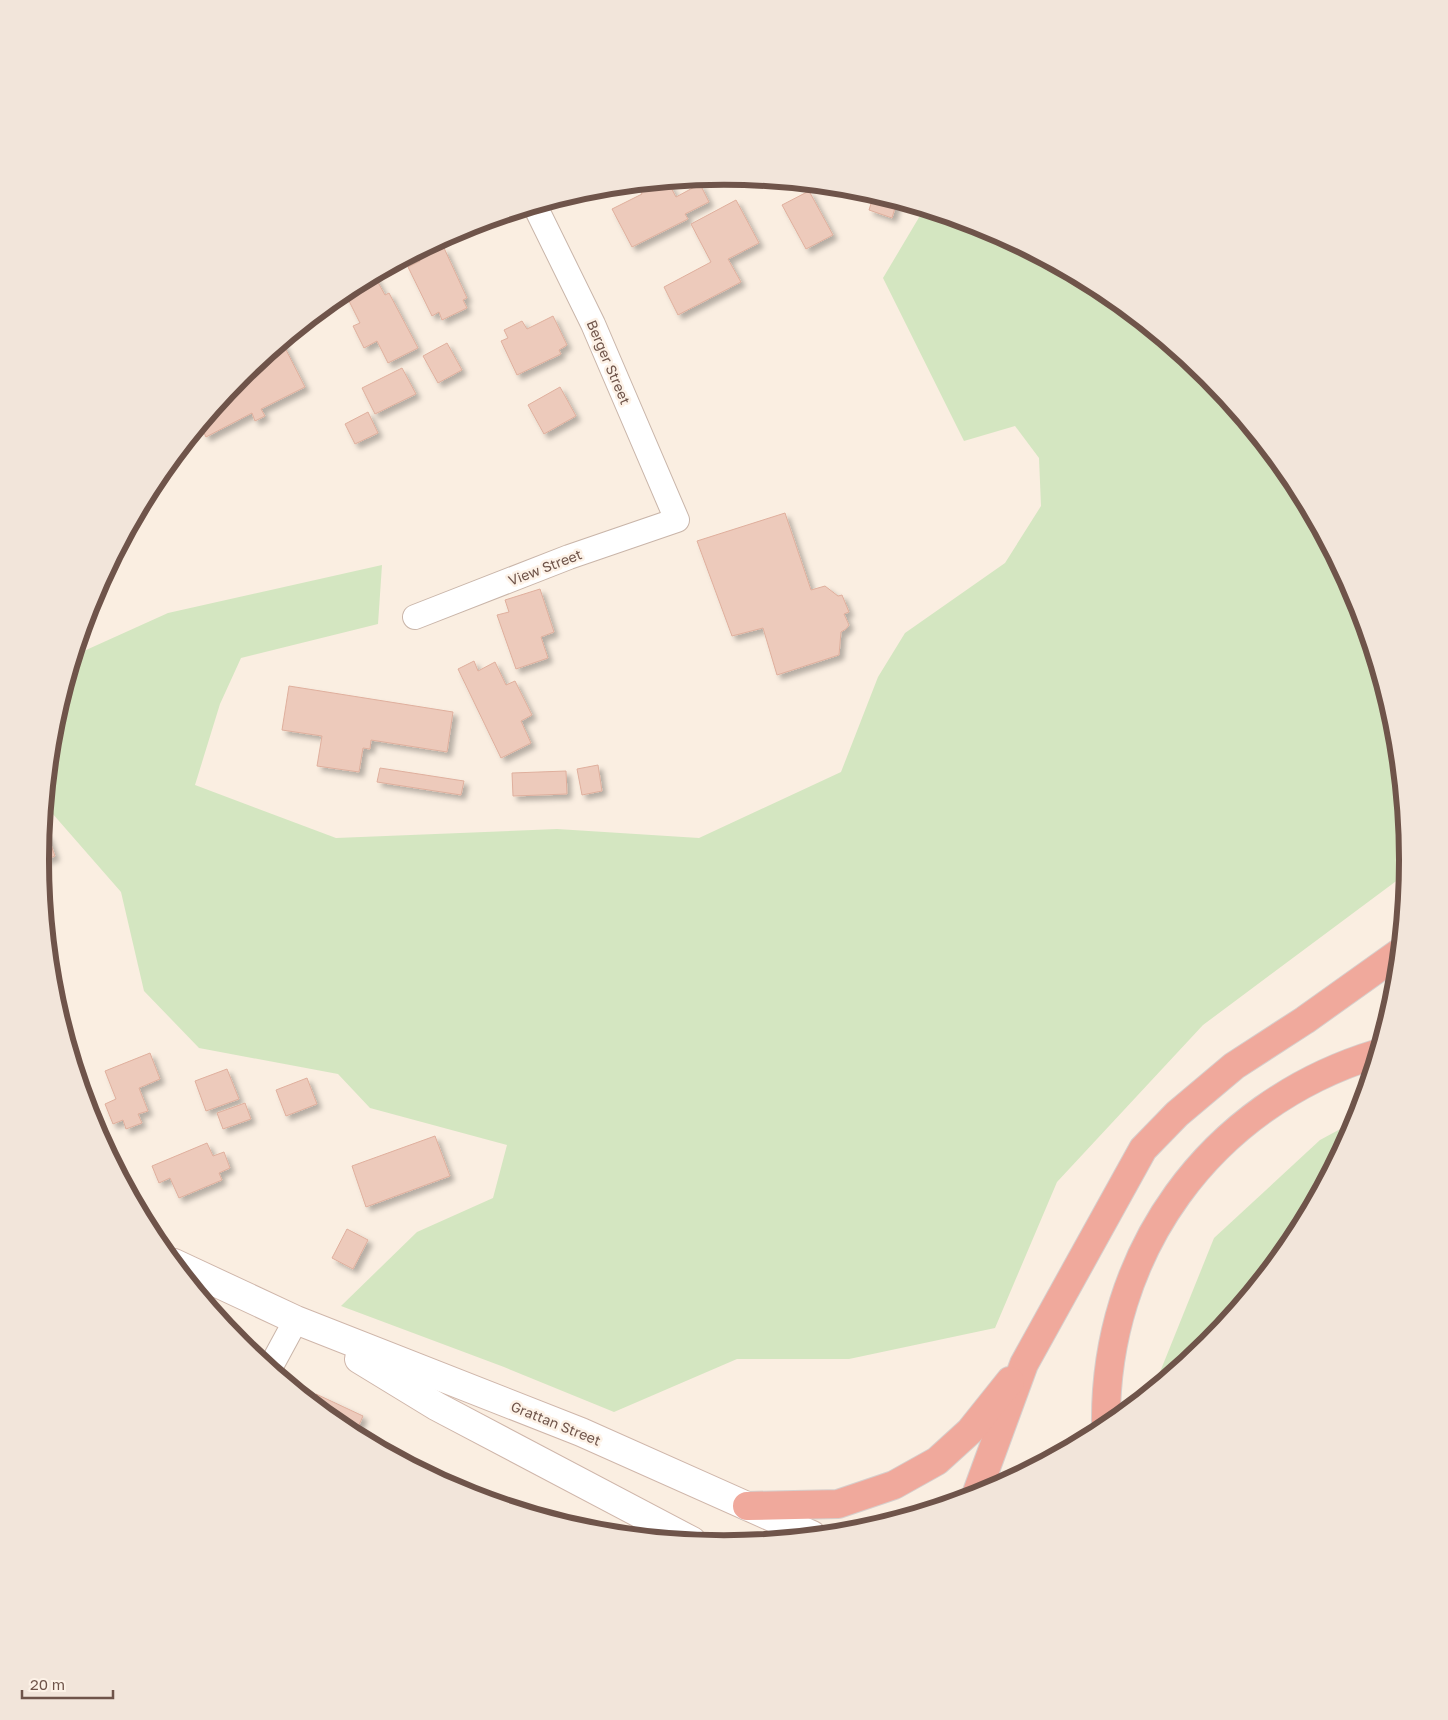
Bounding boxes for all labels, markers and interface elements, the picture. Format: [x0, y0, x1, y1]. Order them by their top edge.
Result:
street label: Berger Street [584, 317, 634, 407]
street label: View Street [506, 545, 584, 589]
street label: Grattan Street [509, 1397, 603, 1449]
scale bar [22, 1668, 114, 1700]
text: 20 m [30, 1675, 65, 1693]

